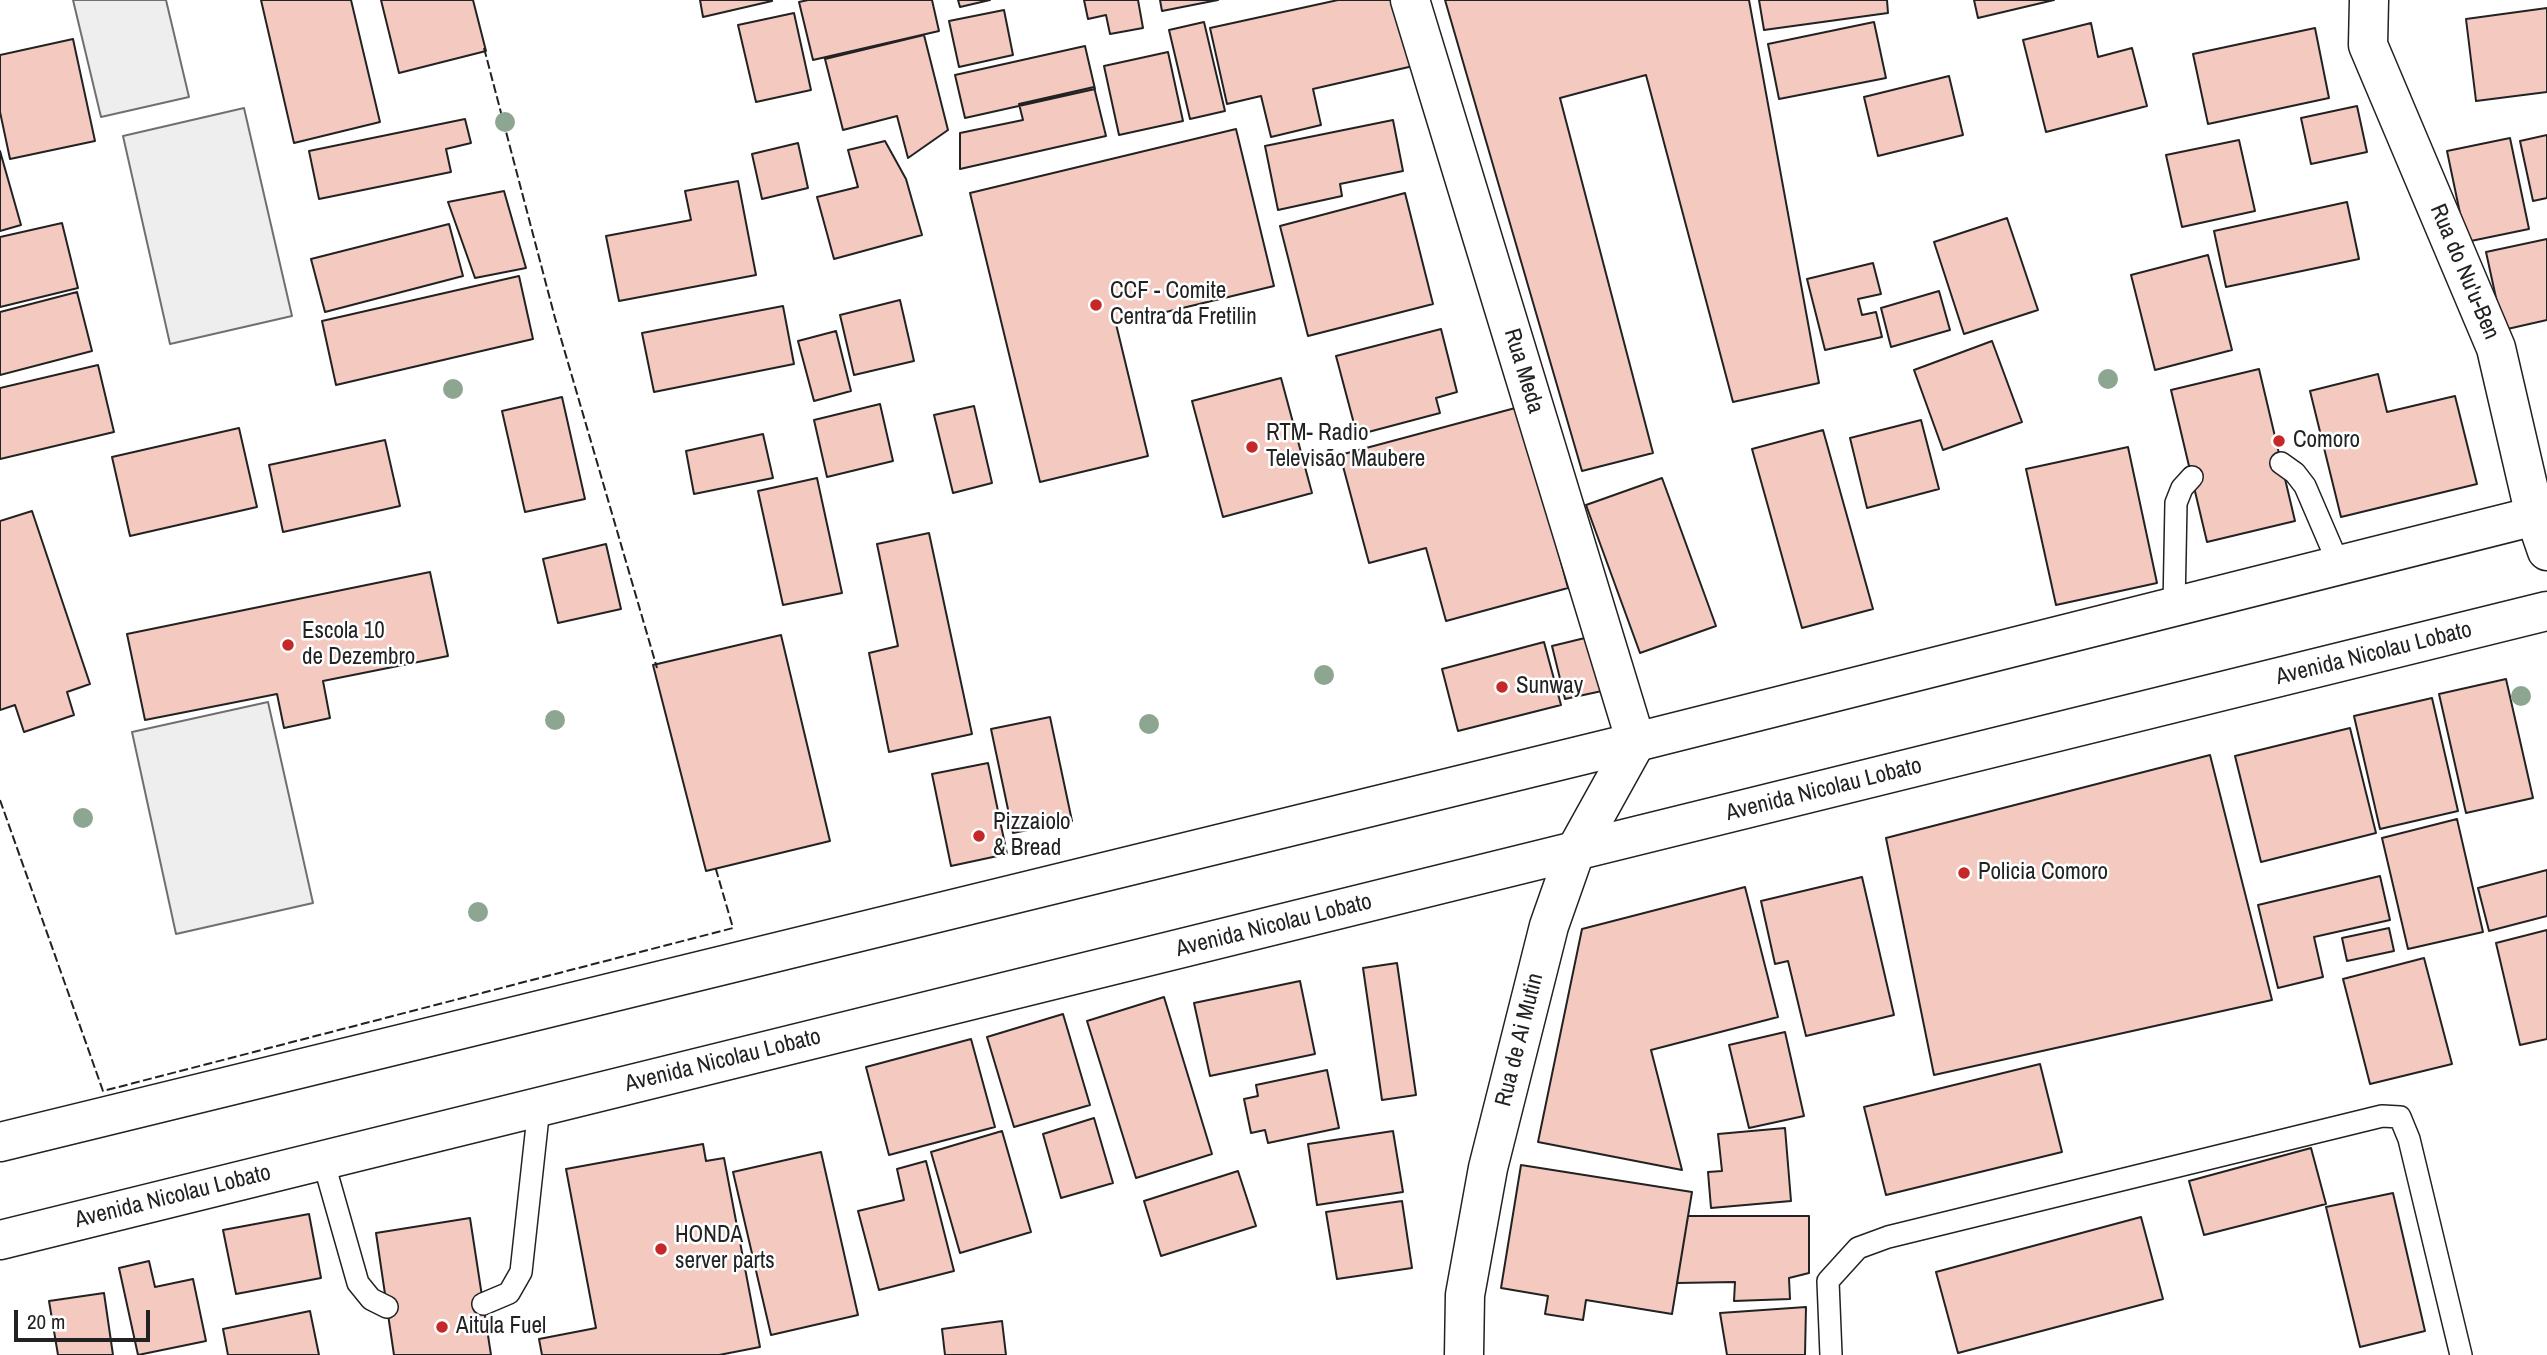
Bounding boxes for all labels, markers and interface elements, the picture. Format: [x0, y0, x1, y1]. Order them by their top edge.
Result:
street label: Rua do Nu'u-Ben [2423, 200, 2505, 344]
place label: CCF - Comite Centra da Fretilin [1110, 278, 1257, 332]
marker: CCF - Comite Centra da Fretilin [1088, 297, 1104, 313]
street label: Rua Meda [1497, 325, 1549, 417]
place label: RTM- Radio Televisão Maubere [1266, 420, 1425, 474]
place label: Comoro [2293, 427, 2360, 455]
marker: Comoro [2271, 433, 2287, 449]
marker: RTM- Radio Televisão Maubere [1244, 439, 1260, 455]
street label: Avenida Nicolau Lobato [2273, 616, 2475, 692]
place label: Escola 10 de Dezembro [302, 618, 415, 672]
marker: Escola 10 de Dezembro [280, 637, 296, 653]
place label: Sunway [1516, 673, 1583, 701]
marker: Sunway [1494, 679, 1510, 695]
street label: Avenida Nicolau Lobato [1723, 752, 1925, 828]
place label: Pizzaiolo & Bread [993, 809, 1071, 863]
marker: Pizzaiolo & Bread [971, 828, 987, 844]
place label: Policia Comoro [1978, 859, 2108, 887]
marker: Policia Comoro [1956, 865, 1972, 881]
street label: Avenida Nicolau Lobato [1173, 888, 1375, 964]
street label: Rua de Ai Mutin [1490, 971, 1550, 1109]
street label: Avenida Nicolau Lobato [622, 1023, 824, 1099]
street label: Avenida Nicolau Lobato [72, 1159, 274, 1235]
place label: HONDA server parts [675, 1222, 775, 1276]
marker: HONDA server parts [653, 1241, 669, 1257]
scale bar [18, 1296, 154, 1340]
text: 20 m [27, 1307, 65, 1336]
place label: Aitula Fuel [456, 1313, 546, 1341]
marker: Aitula Fuel [434, 1319, 450, 1335]

